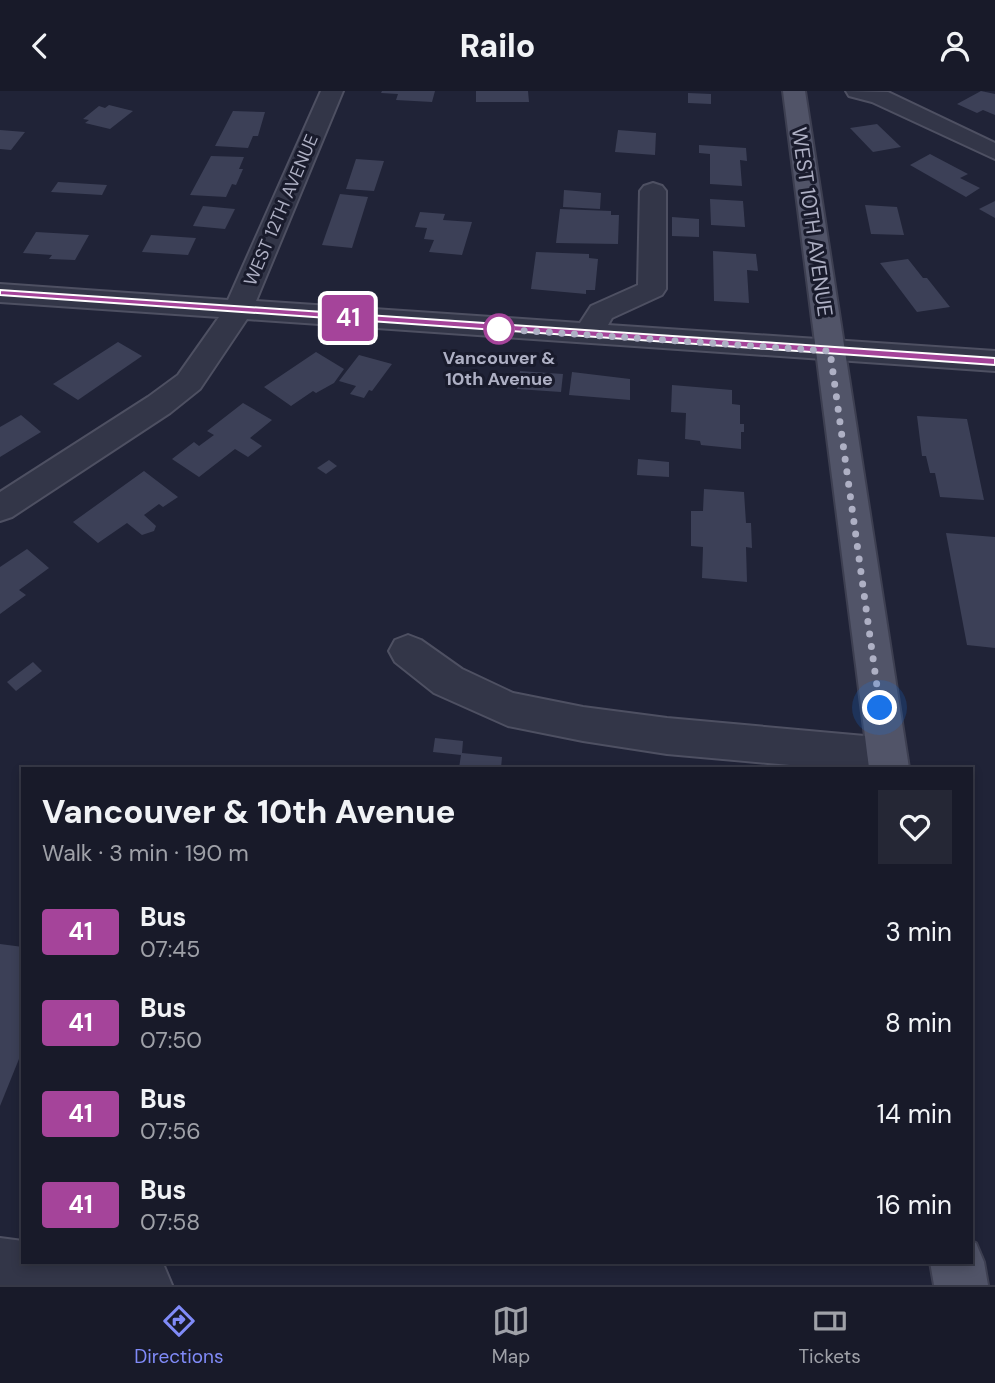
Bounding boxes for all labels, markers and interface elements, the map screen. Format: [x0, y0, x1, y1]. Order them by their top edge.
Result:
text: Railo [460, 25, 535, 67]
icon: back [21, 27, 59, 65]
icon: person [936, 27, 974, 65]
street label: WEST 10TH AVENUE [785, 125, 839, 319]
street label: WEST 12TH AVENUE [238, 131, 324, 289]
line badge: 41 [316, 295, 380, 341]
text: 41 [336, 302, 360, 333]
marker: Vancouver & 10th Avenue [484, 314, 514, 344]
place label: Vancouver & 10th Avenue [443, 346, 555, 391]
your location [862, 690, 897, 725]
text: Vancouver & 10th Avenue [42, 790, 456, 833]
button: heart [878, 790, 952, 864]
text: Walk · 3 min · 190 m [42, 838, 249, 868]
text: Bus [140, 900, 186, 934]
text: 3 min [885, 915, 952, 949]
text: 41 [68, 916, 93, 947]
text: 07:45 [140, 934, 200, 964]
text: Bus [140, 991, 186, 1025]
text: 8 min [885, 1006, 952, 1040]
text: 41 [68, 1007, 93, 1038]
text: 07:50 [140, 1025, 202, 1055]
text: Bus [140, 1082, 186, 1116]
text: 14 min [877, 1097, 952, 1131]
text: 41 [68, 1098, 93, 1129]
text: 07:56 [140, 1116, 201, 1146]
text: Bus [140, 1173, 186, 1207]
text: 16 min [876, 1188, 952, 1222]
text: 41 [68, 1189, 93, 1220]
text: 07:58 [140, 1207, 200, 1237]
tab: Directions [134, 1302, 224, 1369]
tab: Map [492, 1302, 530, 1369]
tab: Tickets [798, 1302, 861, 1369]

